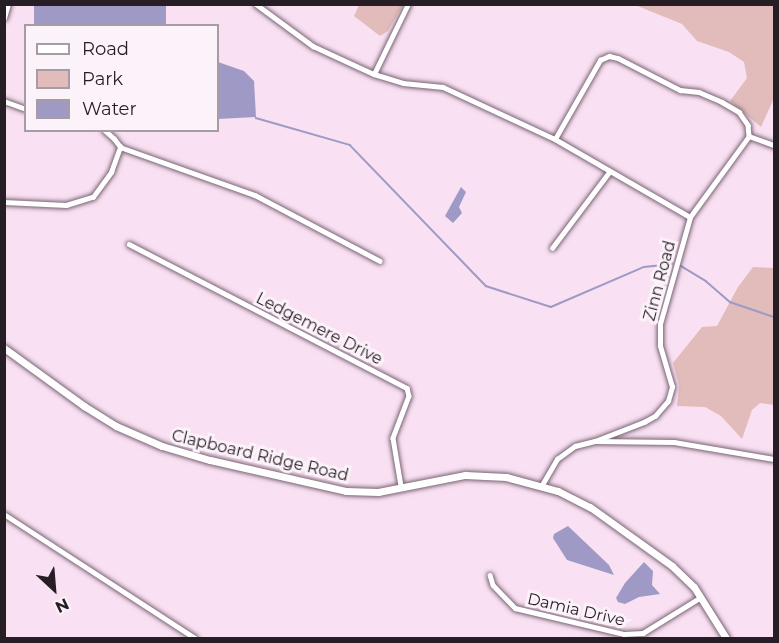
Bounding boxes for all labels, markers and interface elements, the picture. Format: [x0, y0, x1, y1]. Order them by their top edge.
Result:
legend [24, 24, 219, 132]
text: Road [82, 38, 129, 60]
text: Park [82, 68, 123, 90]
text: Water [82, 98, 137, 120]
street label: Zinn Road [640, 239, 680, 323]
street label: Ledgemere Drive [253, 289, 385, 369]
street label: Clapboard Ridge Road [170, 426, 350, 486]
north arrow [24, 559, 84, 619]
street label: Damia Drive [525, 589, 627, 631]
text: N [52, 594, 72, 617]

